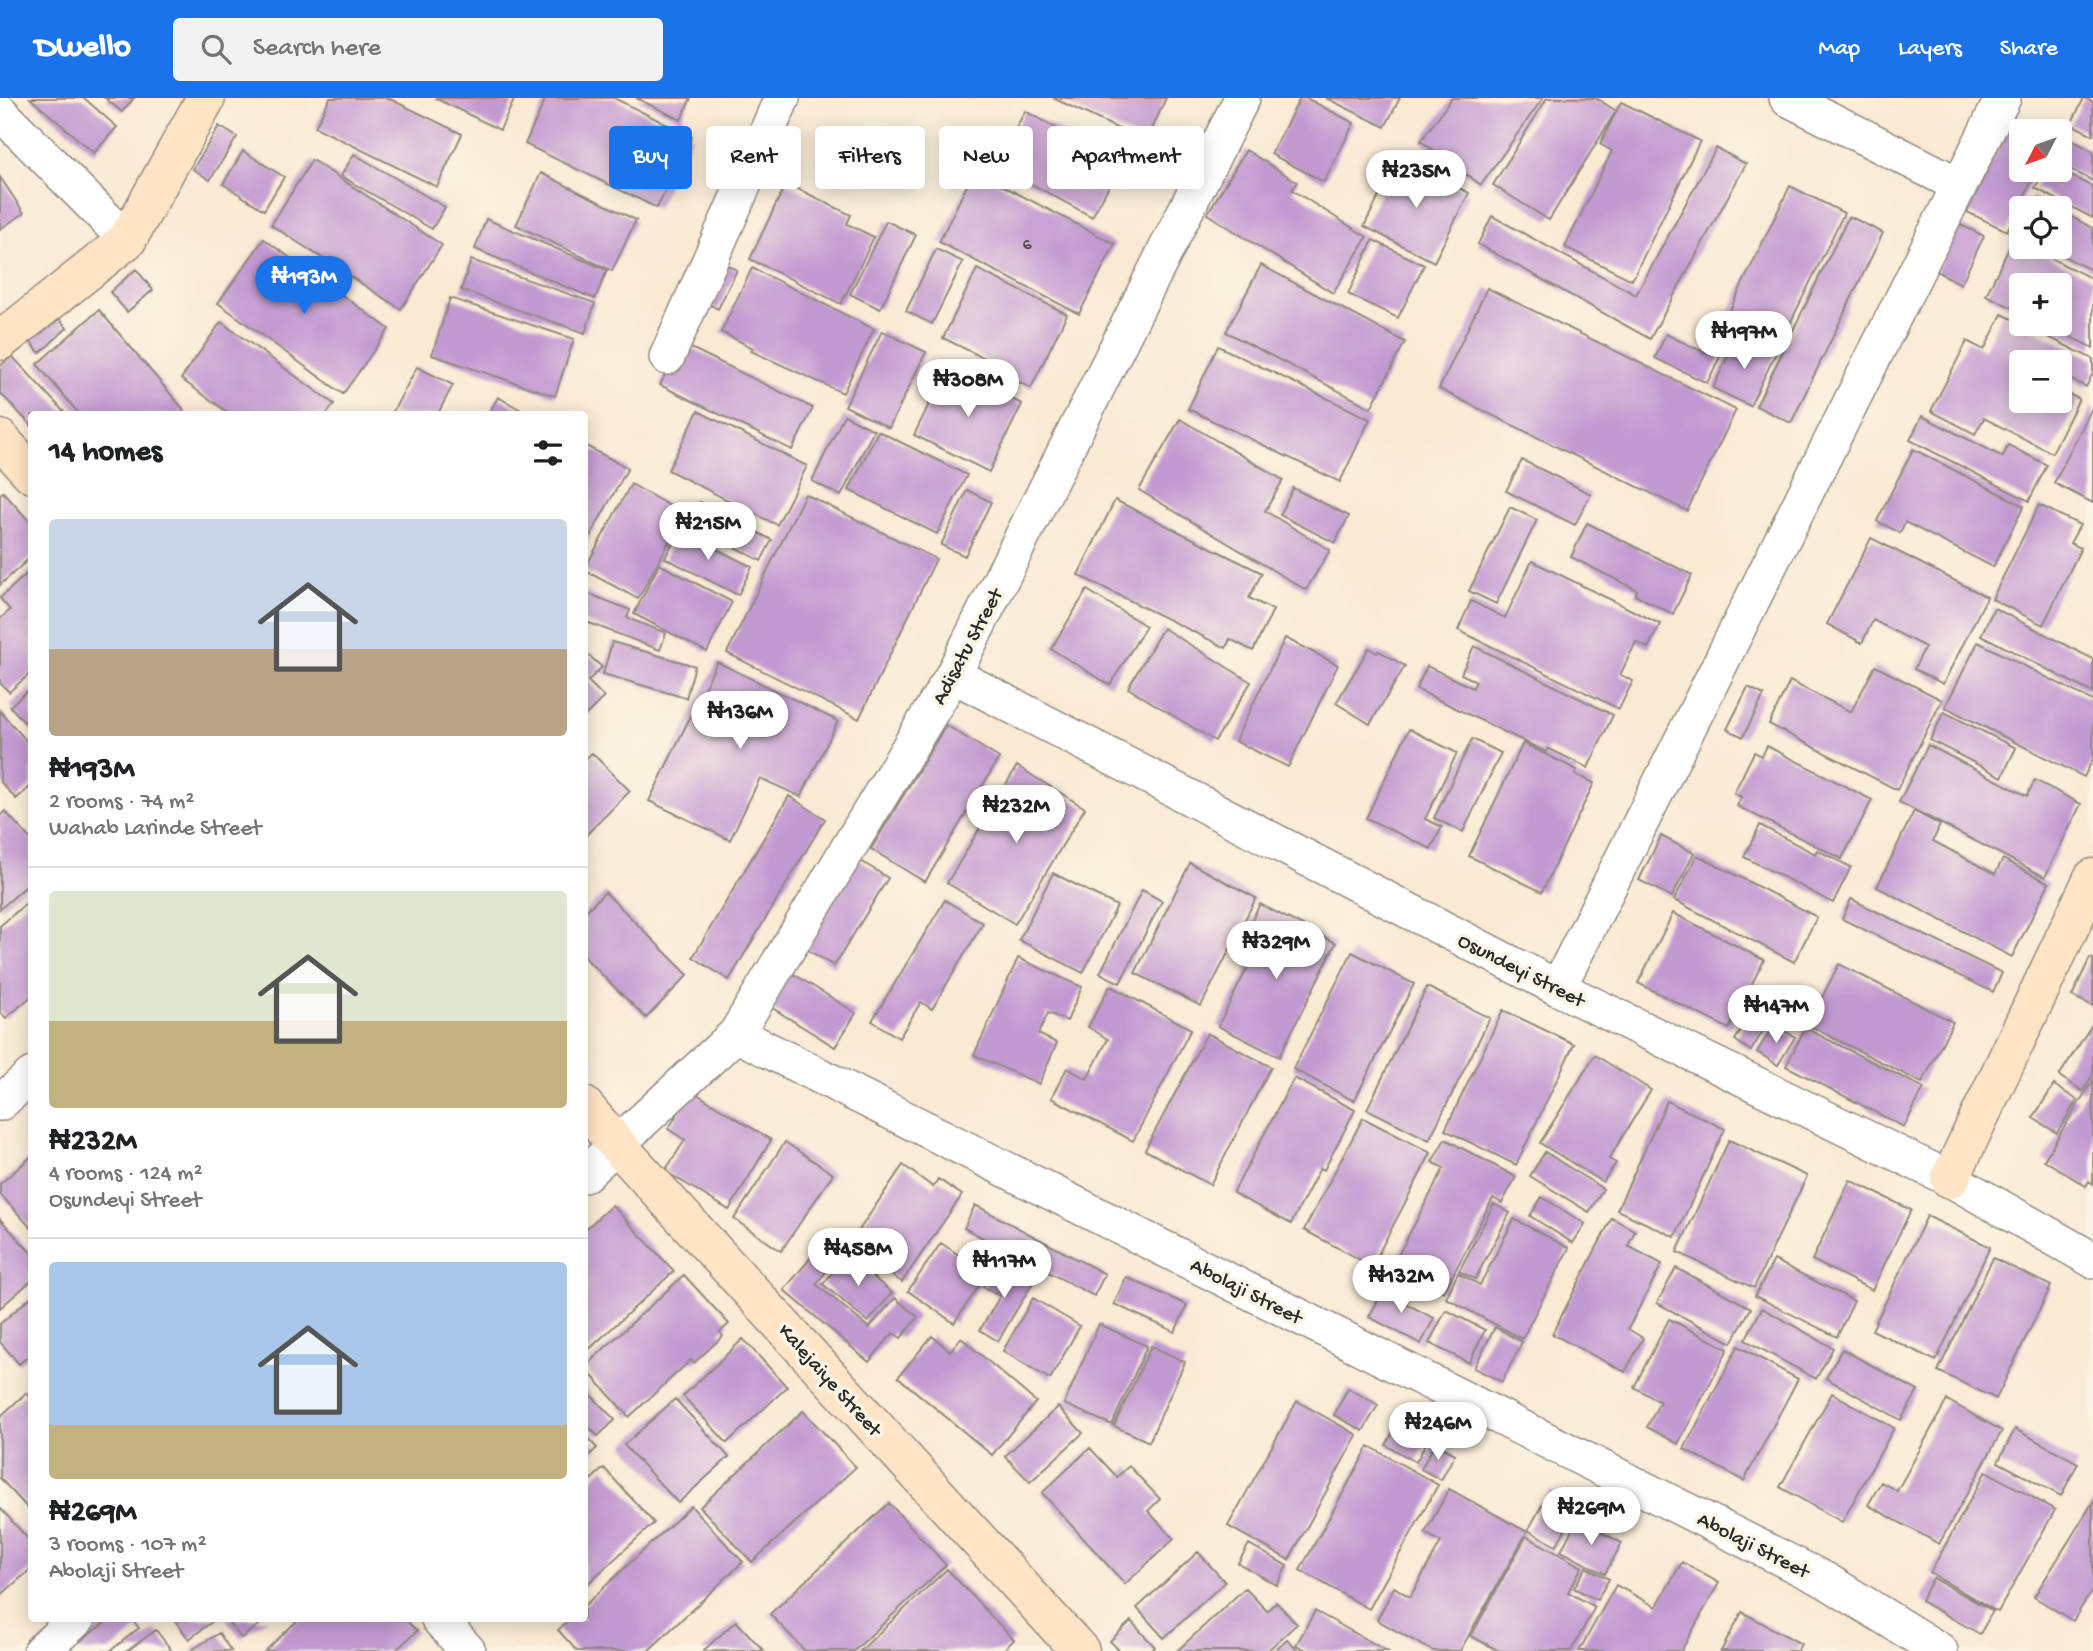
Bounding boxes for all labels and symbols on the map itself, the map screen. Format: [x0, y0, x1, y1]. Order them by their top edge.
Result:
north arrow [2009, 119, 2072, 182]
pin: ₦235M [1367, 150, 1465, 210]
house number: 6 [1022, 235, 1032, 256]
pin: ₦193M [255, 256, 353, 316]
pin: ₦197M [1695, 312, 1793, 371]
pin: ₦308M [919, 360, 1017, 419]
pin: ₦215M [659, 503, 757, 562]
street label: Adisatu Street [928, 583, 1011, 710]
pin: ₦136M [691, 692, 789, 751]
pin: ₦232M [967, 786, 1065, 845]
pin: ₦329M [1227, 922, 1325, 981]
street label: Osundeyi Street [1453, 929, 1590, 1016]
pin: ₦147M [1727, 986, 1825, 1045]
pin: ₦458M [809, 1228, 907, 1288]
pin: ₦117M [955, 1240, 1053, 1300]
street label: Abolaji Street [1185, 1254, 1308, 1333]
pin: ₦132M [1352, 1256, 1450, 1315]
street label: Kalejaiye Street [771, 1320, 887, 1445]
pin: ₦246M [1389, 1402, 1487, 1462]
pin: ₦269M [1542, 1488, 1640, 1547]
street label: Abolaji Street [1692, 1508, 1815, 1587]

